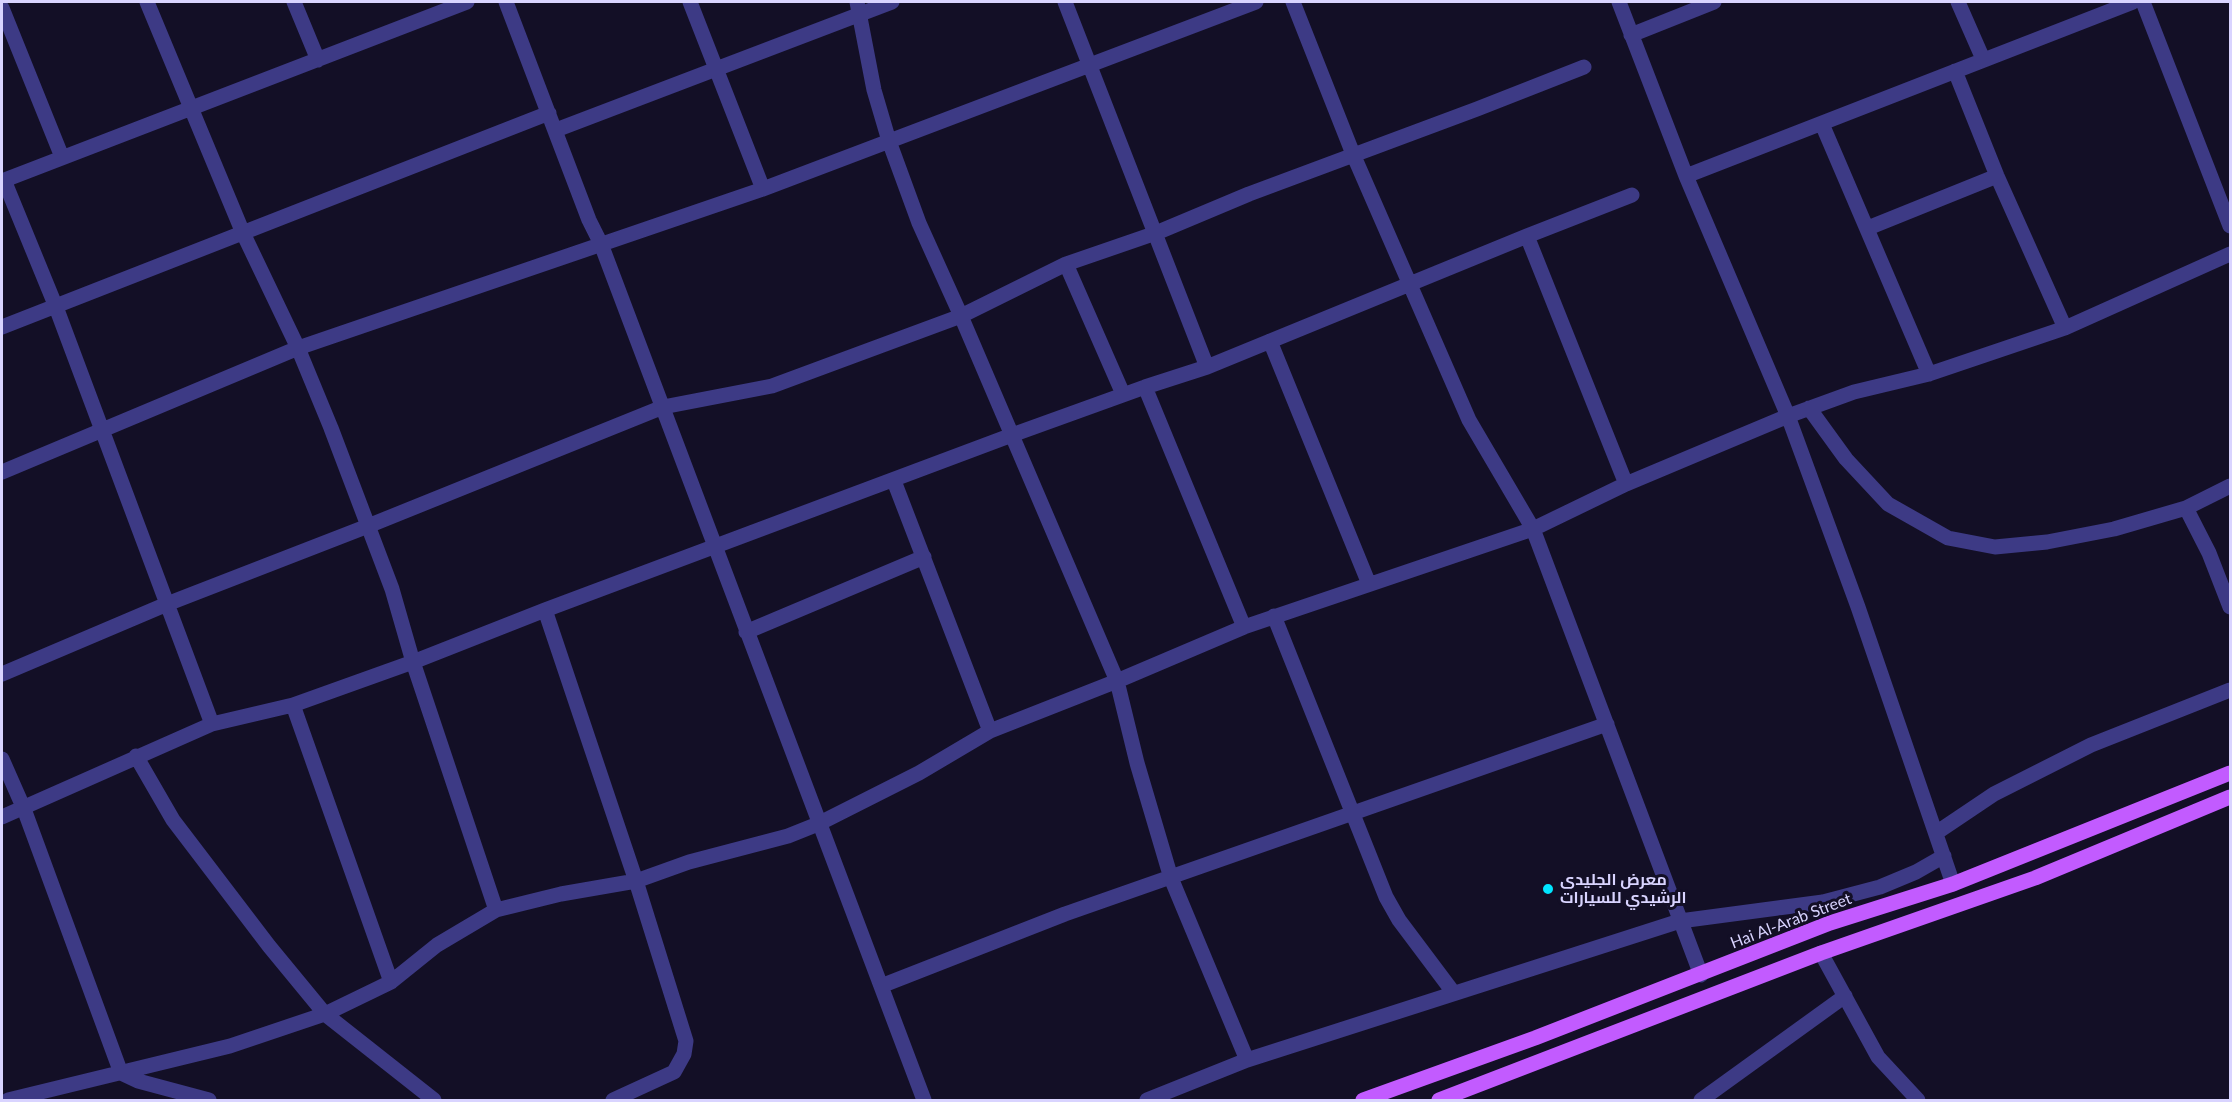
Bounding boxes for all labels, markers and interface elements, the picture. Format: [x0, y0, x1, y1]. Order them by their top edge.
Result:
place label: معرض الجليدي الرشيدي للسيارات [1560, 870, 1686, 908]
marker: معرض الجليدي الرشيدي للسيارات [1541, 882, 1555, 896]
street label: Hai Al-Arab Street [1728, 889, 1854, 953]

